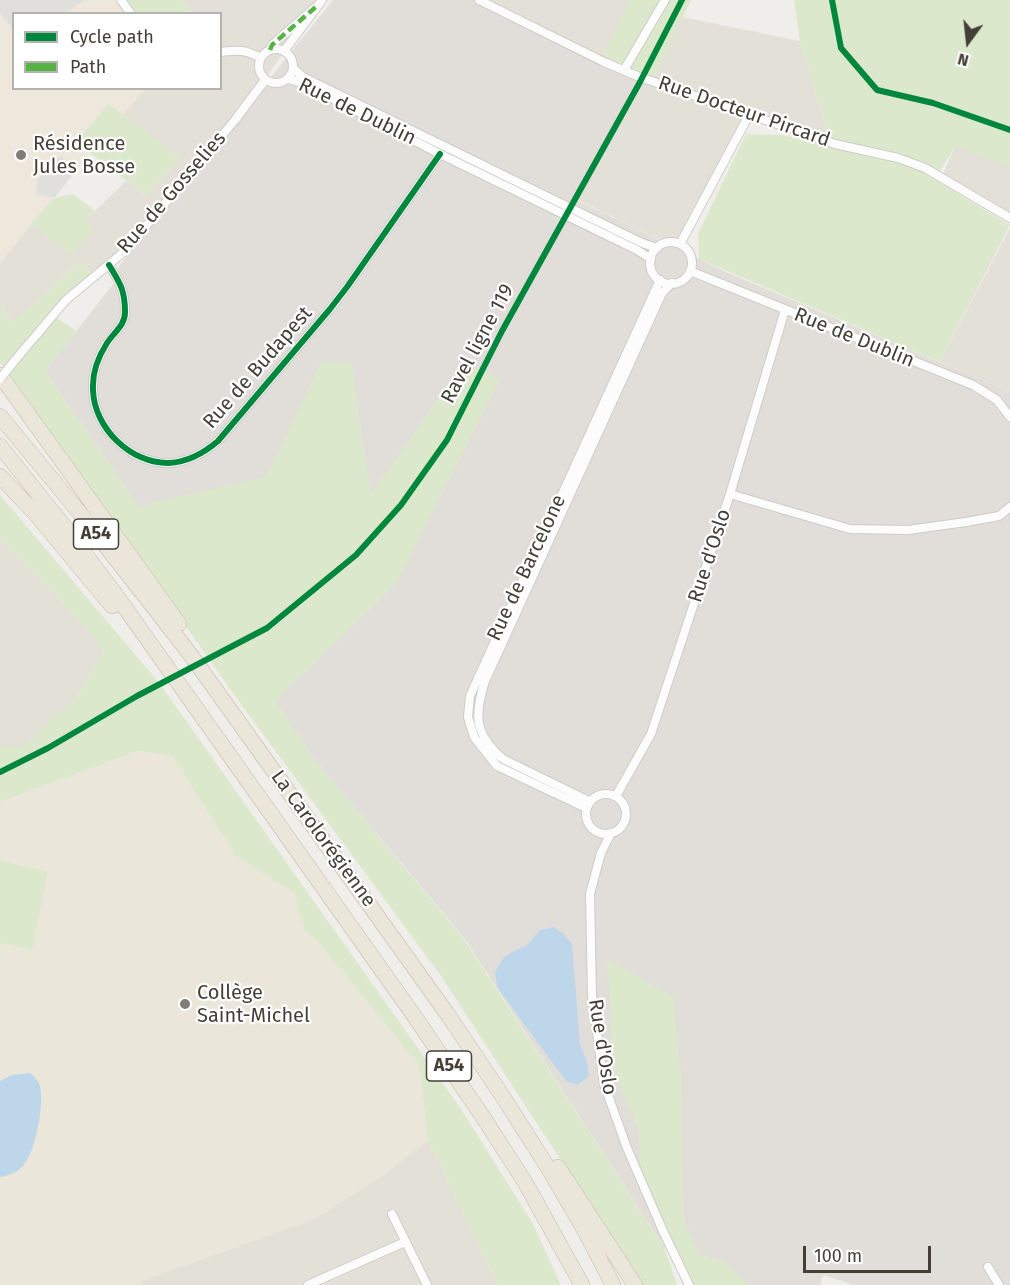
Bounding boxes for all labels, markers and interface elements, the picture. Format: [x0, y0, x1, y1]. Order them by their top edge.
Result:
legend [12, 12, 222, 90]
north arrow [938, 12, 998, 72]
text: Cycle path [70, 26, 154, 48]
text: N [956, 49, 971, 70]
text: Path [70, 56, 106, 78]
street label: Rue Docteur Pircard [655, 71, 833, 153]
street label: Rue de Dublin [294, 73, 420, 151]
street label: Rue de Gosselies [113, 127, 231, 259]
place label: Résidence Jules Bosse [33, 132, 135, 179]
marker: Résidence Jules Bosse [14, 148, 28, 162]
street label: Ravel ligne 119 [436, 280, 520, 408]
street label: Rue de Budapest [198, 302, 318, 434]
street label: Rue de Dublin [790, 303, 918, 373]
street label: Rue de Barcelone [483, 491, 571, 645]
street label: Rue d'Oslo [684, 506, 736, 606]
road number: A54 [74, 519, 118, 549]
street label: La Carolorégienne [265, 766, 381, 912]
place label: Collège Saint-Michel [197, 981, 310, 1028]
marker: Collège Saint-Michel [178, 997, 192, 1011]
street label: Rue d'Oslo [583, 997, 621, 1097]
road number: A54 [426, 1051, 472, 1081]
scale bar [806, 1234, 934, 1272]
text: 100 m [814, 1245, 862, 1267]

